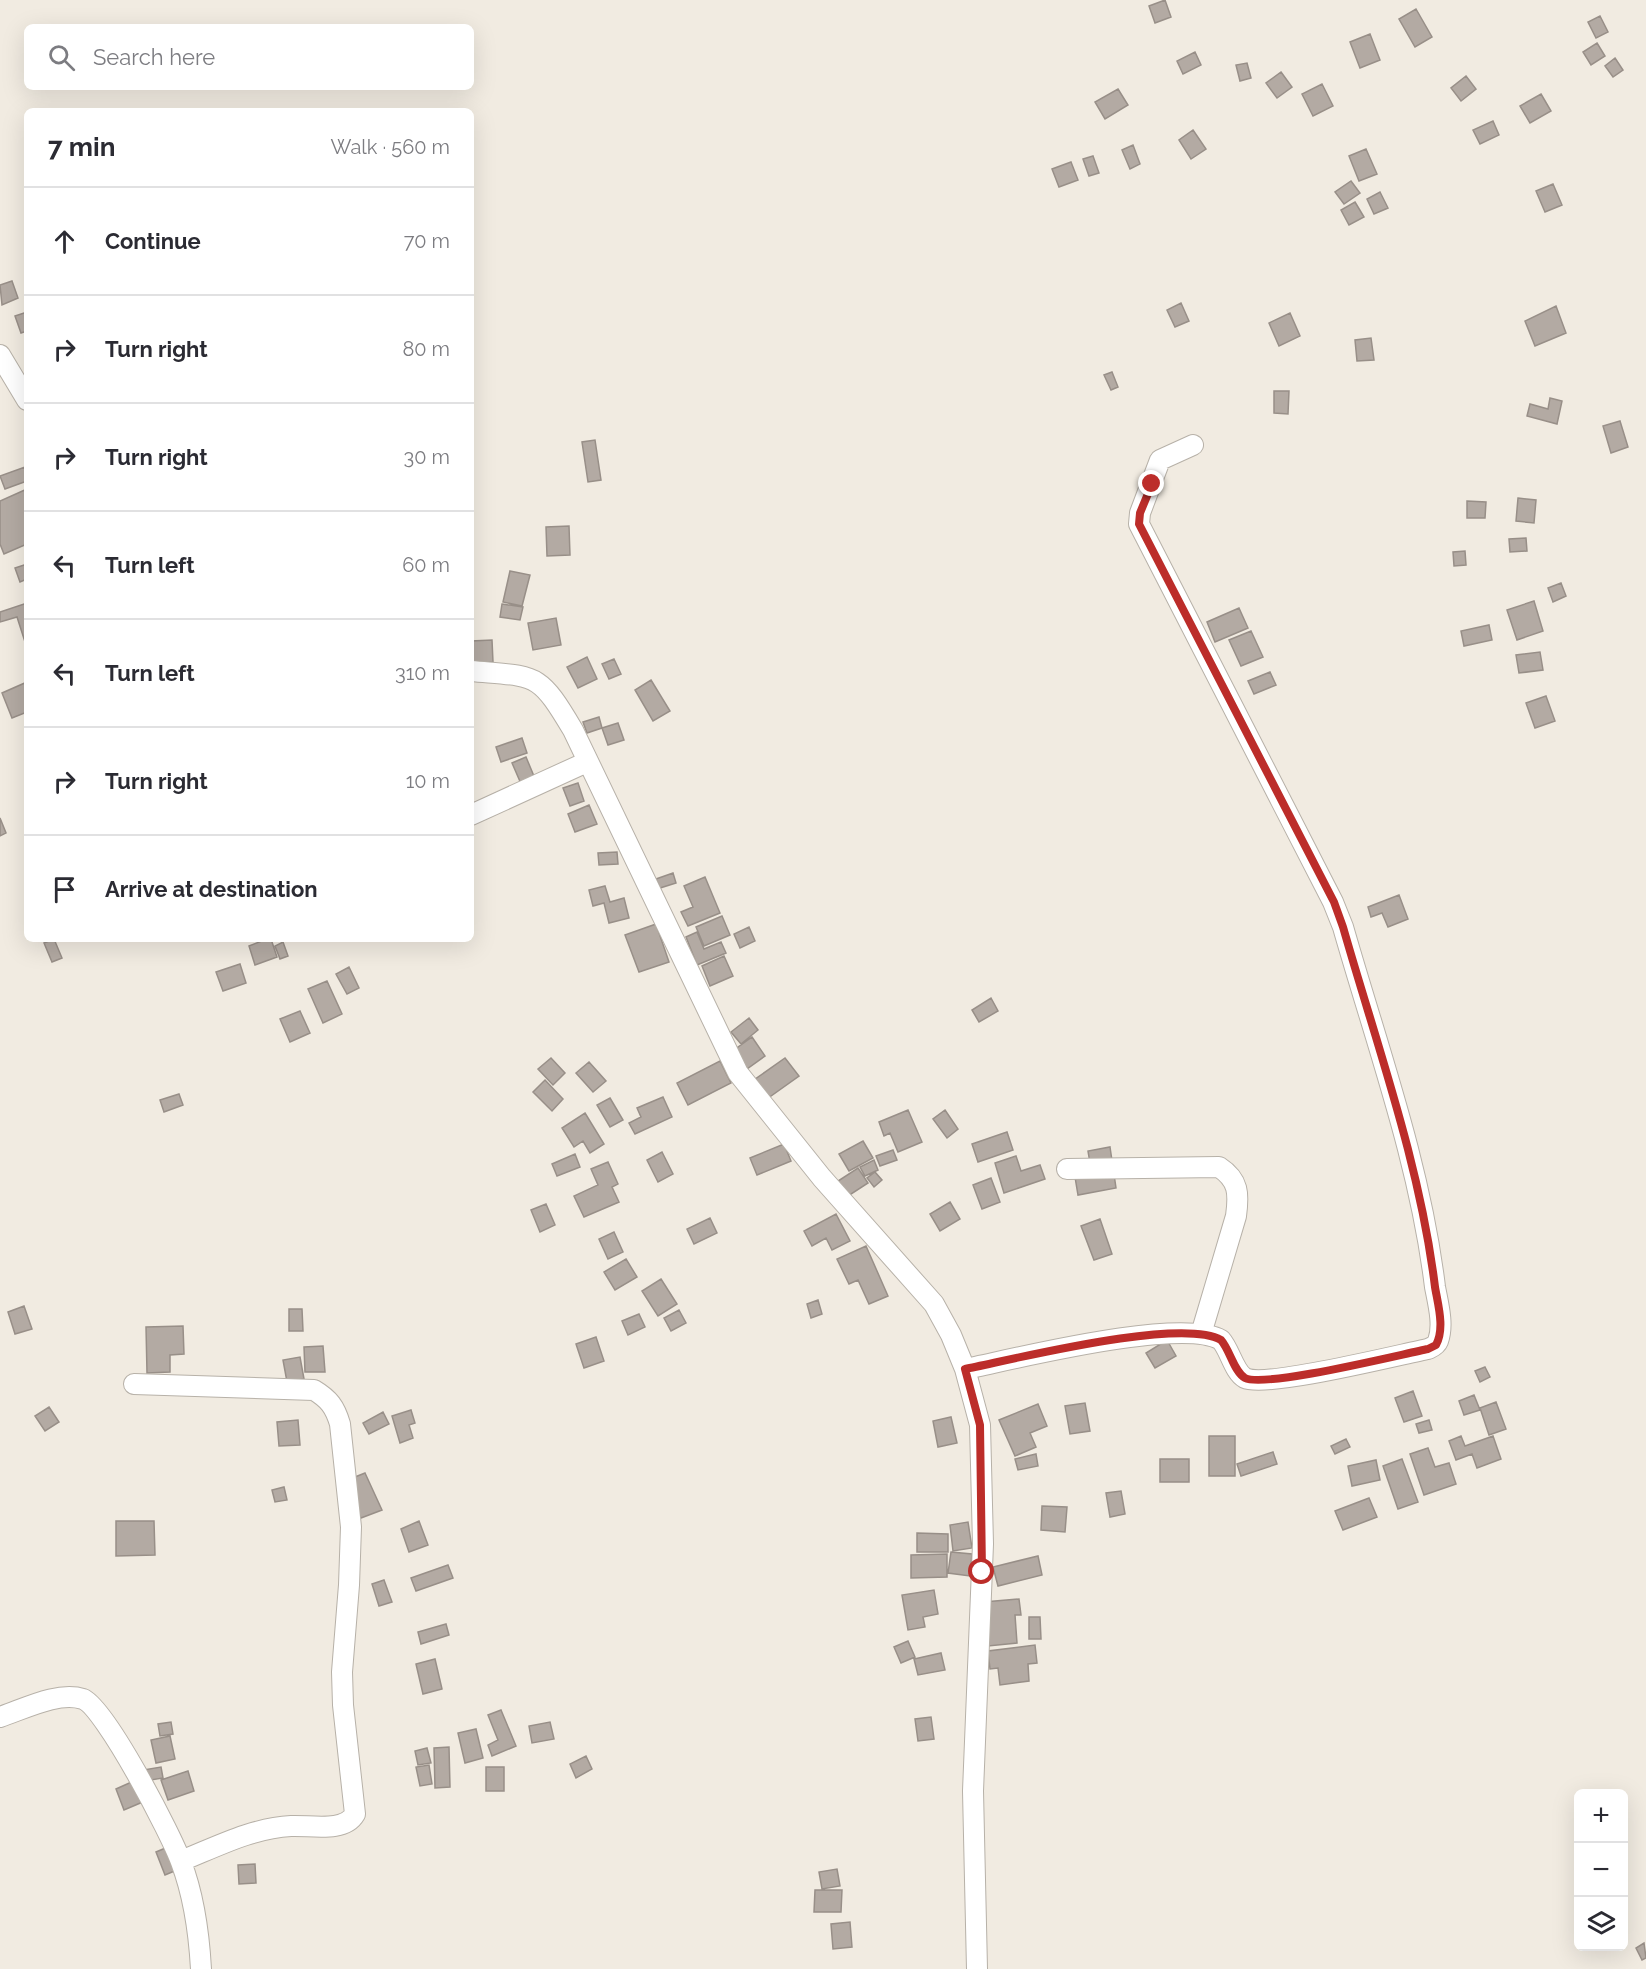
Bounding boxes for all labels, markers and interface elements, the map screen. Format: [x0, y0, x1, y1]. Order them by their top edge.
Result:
search box [24, 24, 474, 90]
icon: search [45, 41, 78, 74]
text: Search here [93, 44, 215, 70]
text: 7 min [48, 132, 115, 162]
text: Walk · 560 m [331, 135, 450, 159]
icon: ahead [48, 225, 81, 258]
text: Continue [105, 228, 201, 254]
text: 70 m [404, 229, 450, 253]
icon: right [48, 333, 81, 366]
text: Turn right [105, 336, 208, 362]
text: 80 m [402, 337, 450, 361]
icon: right [48, 441, 81, 474]
text: Turn right [105, 444, 208, 470]
text: 30 m [404, 445, 450, 469]
route end [1138, 470, 1164, 496]
icon: left [48, 549, 81, 582]
text: Turn left [105, 552, 195, 578]
text: 60 m [402, 553, 450, 577]
icon: left [48, 657, 81, 690]
text: Turn left [105, 660, 195, 686]
text: 310 m [395, 661, 450, 685]
icon: right [48, 765, 81, 798]
text: Turn right [105, 768, 208, 794]
text: 10 m [406, 769, 450, 793]
icon: arrive [48, 873, 81, 906]
text: Arrive at destination [105, 876, 318, 902]
route start [968, 1558, 994, 1584]
map controls [1574, 1789, 1628, 1951]
button: + [1574, 1789, 1628, 1843]
button: − [1574, 1843, 1628, 1897]
button: layers [1574, 1897, 1628, 1951]

